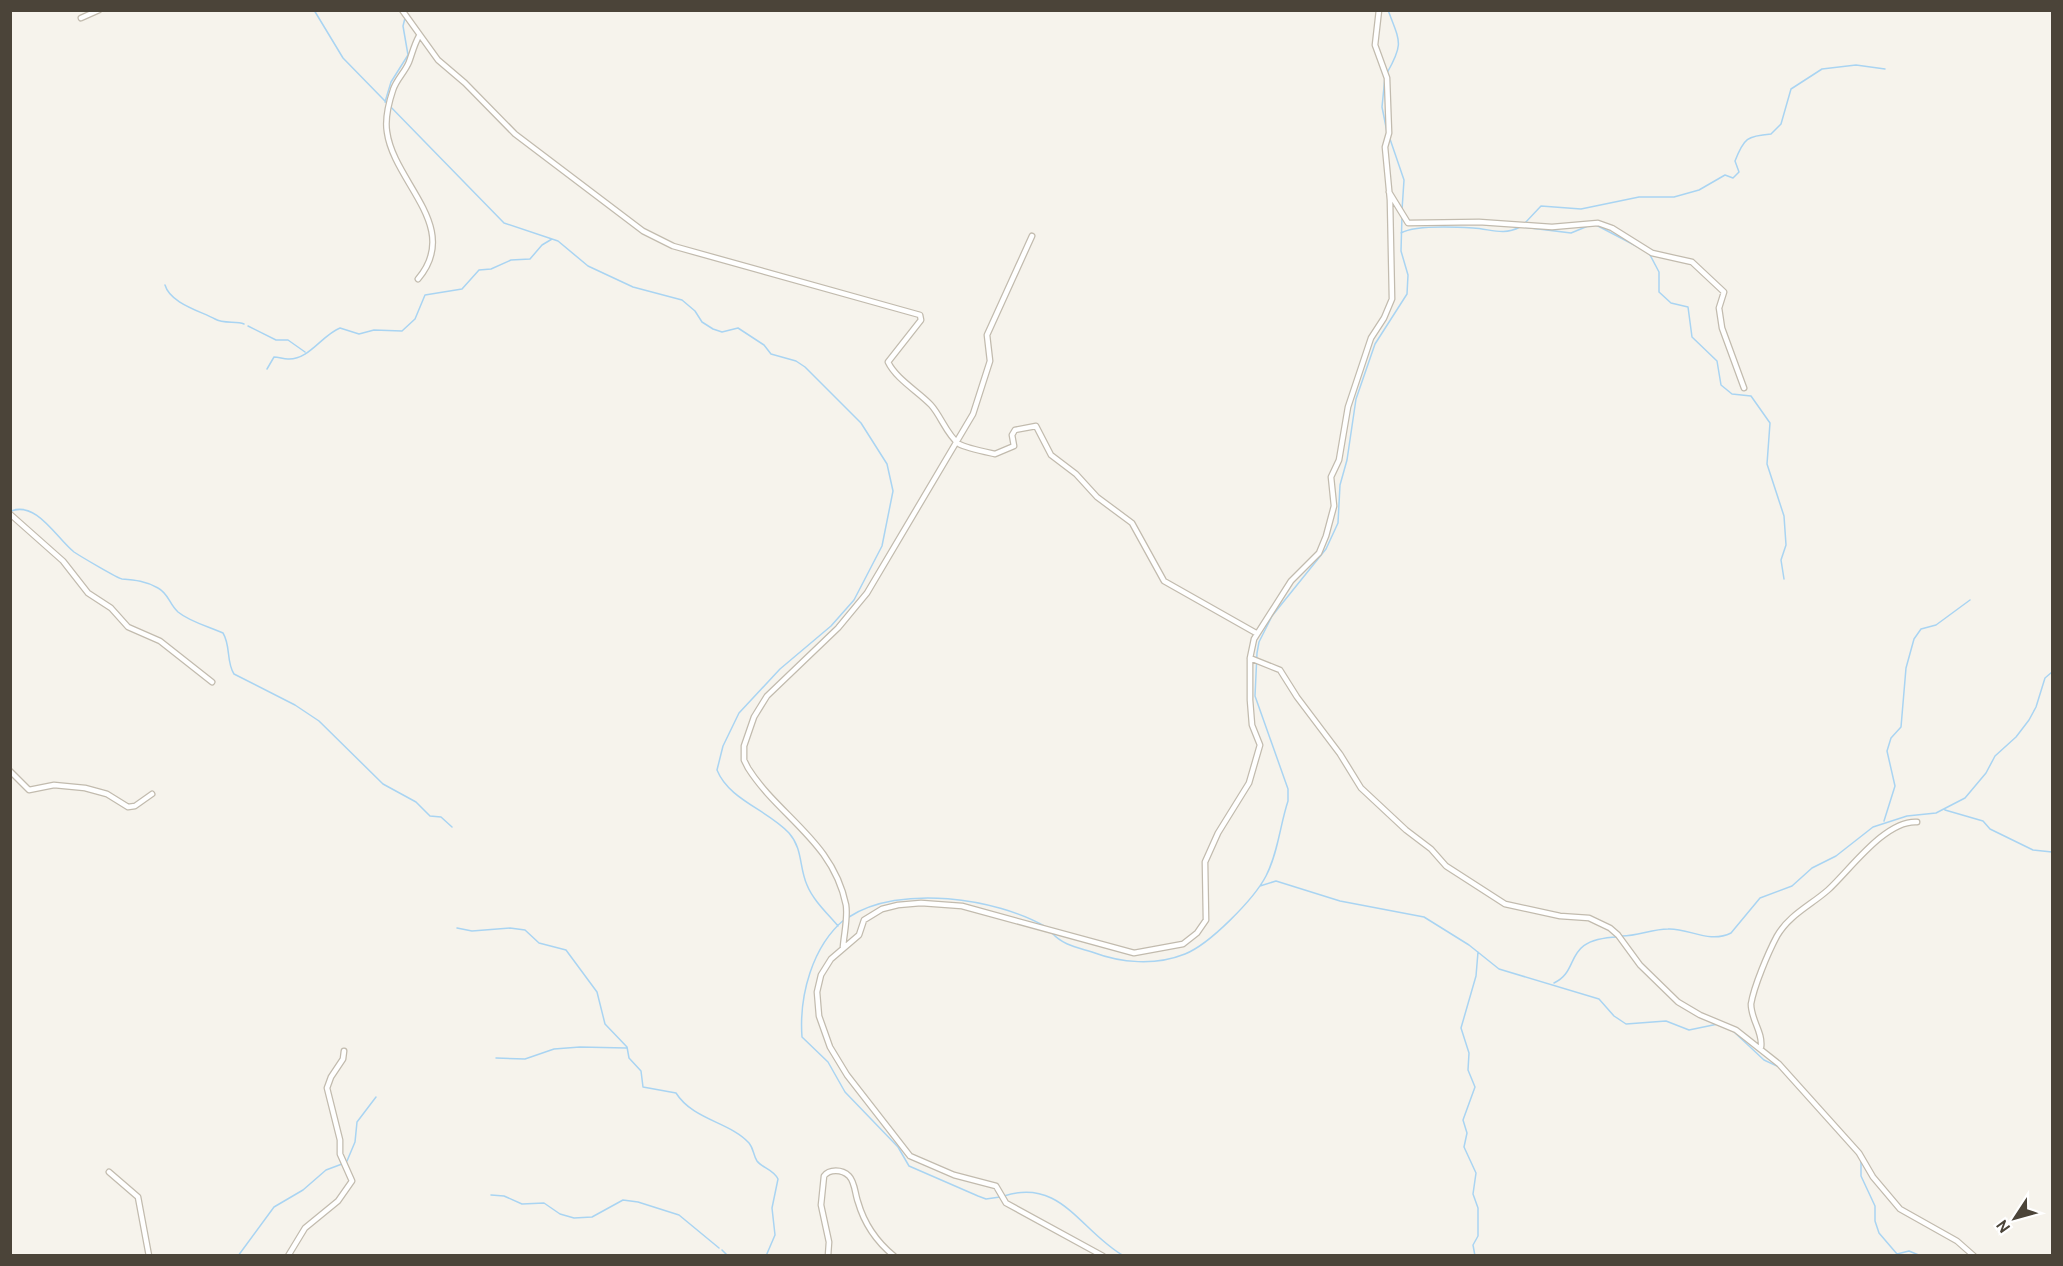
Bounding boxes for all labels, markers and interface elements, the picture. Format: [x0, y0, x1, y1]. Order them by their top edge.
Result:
north arrow [1985, 1188, 2045, 1248]
text: N [1992, 1216, 2014, 1237]

